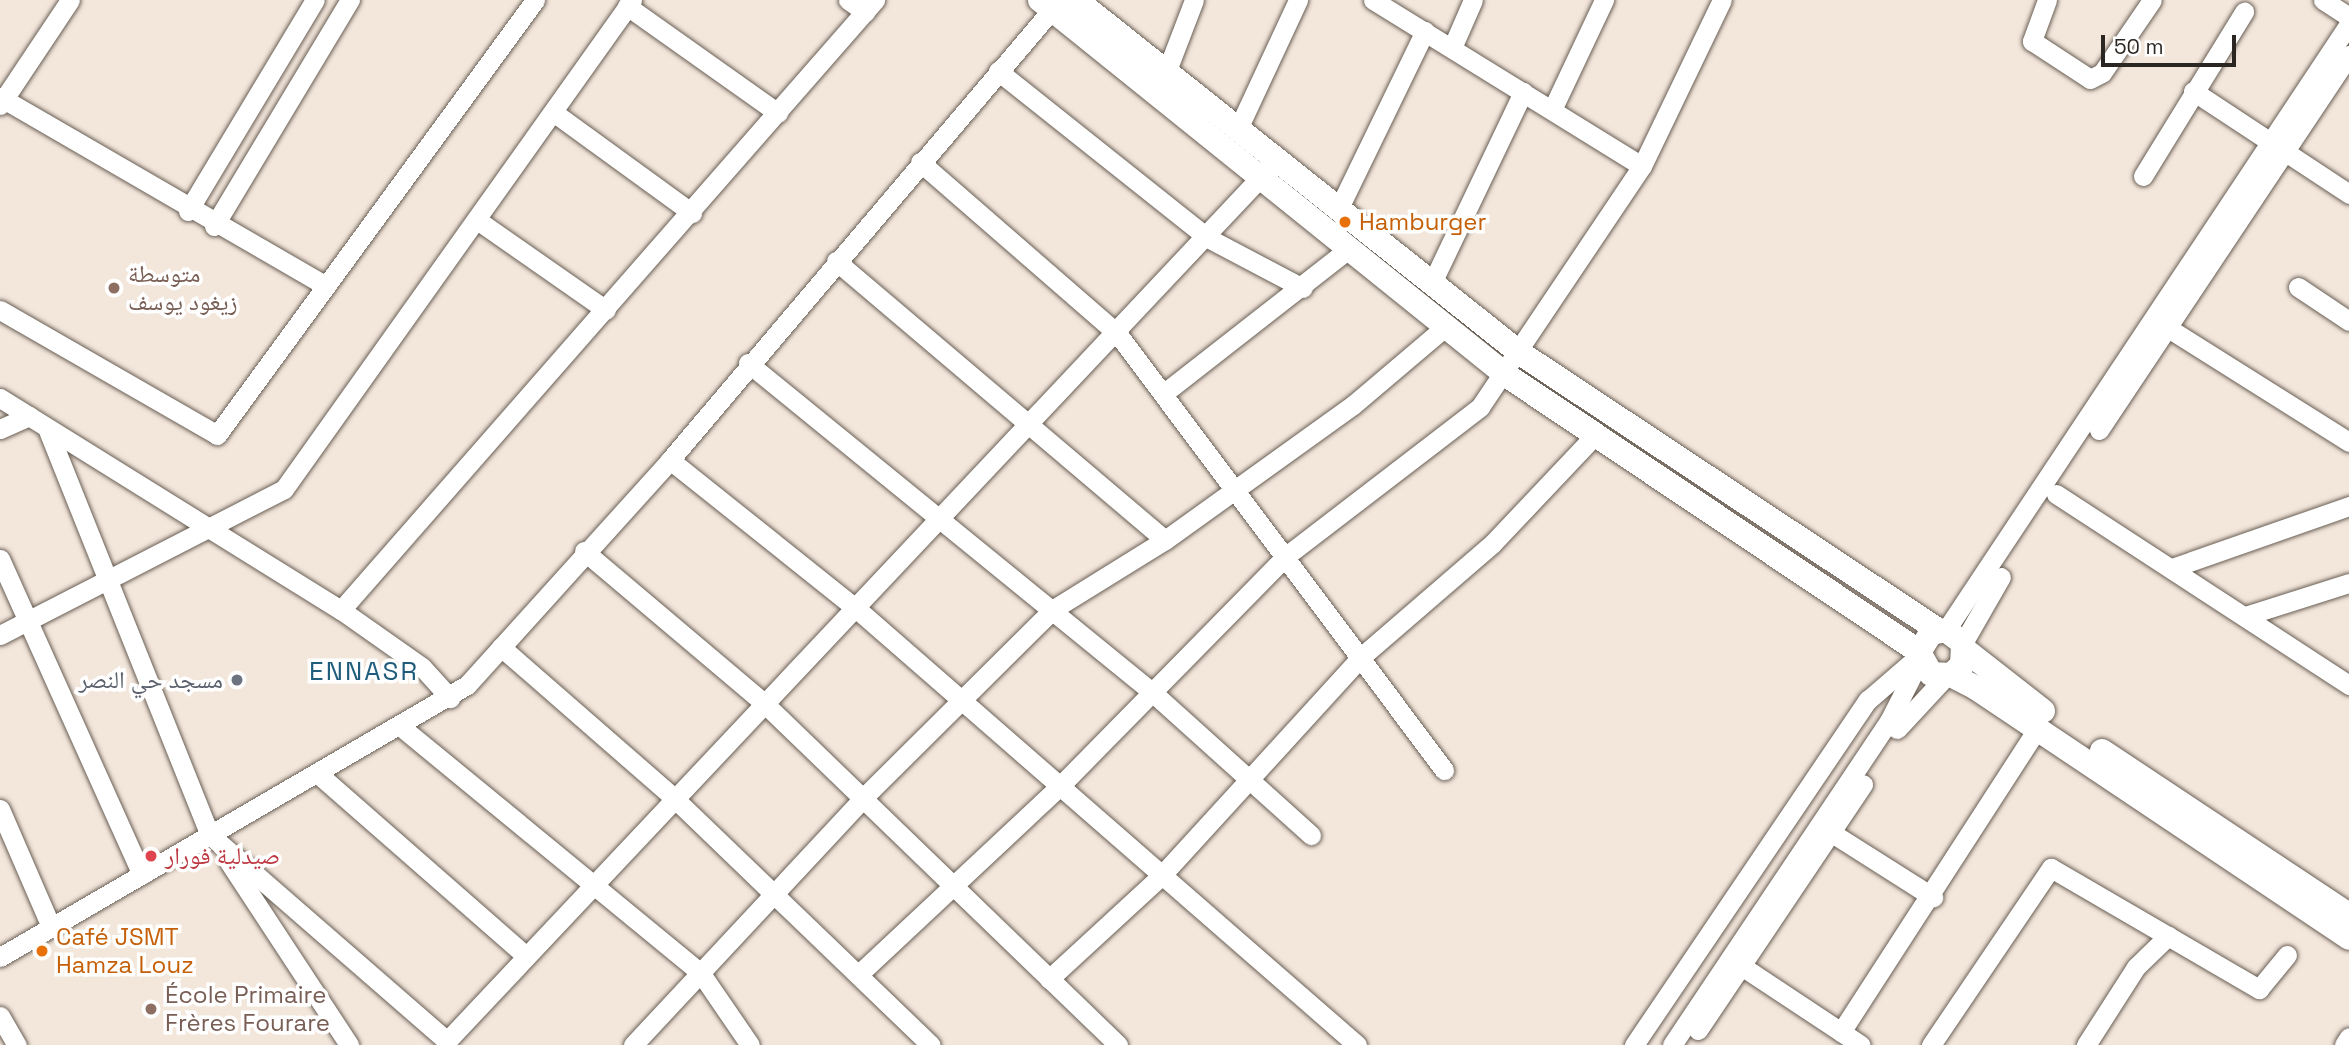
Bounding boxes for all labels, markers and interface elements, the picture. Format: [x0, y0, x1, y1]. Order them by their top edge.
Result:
scale bar [2104, 21, 2239, 65]
text: 50 m [2114, 33, 2164, 60]
place label: Hamburger [1359, 208, 1487, 236]
marker: Hamburger [1337, 214, 1353, 230]
place label: متوسطة زيغود يوسف [128, 260, 238, 316]
marker: متوسطة زيغود يوسف [106, 280, 122, 296]
district label: ENNASR [310, 656, 418, 688]
place label: مسجد حي النصر [79, 666, 223, 694]
marker: مسجد حي النصر [229, 672, 245, 688]
place label: صيدلية فورار [165, 842, 280, 870]
marker: صيدلية فورار [143, 848, 159, 864]
place label: Café JSMT Hamza Louz [56, 923, 194, 979]
marker: Café JSMT Hamza Louz [34, 943, 50, 959]
place label: École Primaire Frères Fourare [165, 981, 330, 1037]
marker: École Primaire Frères Fourare [143, 1001, 159, 1017]

